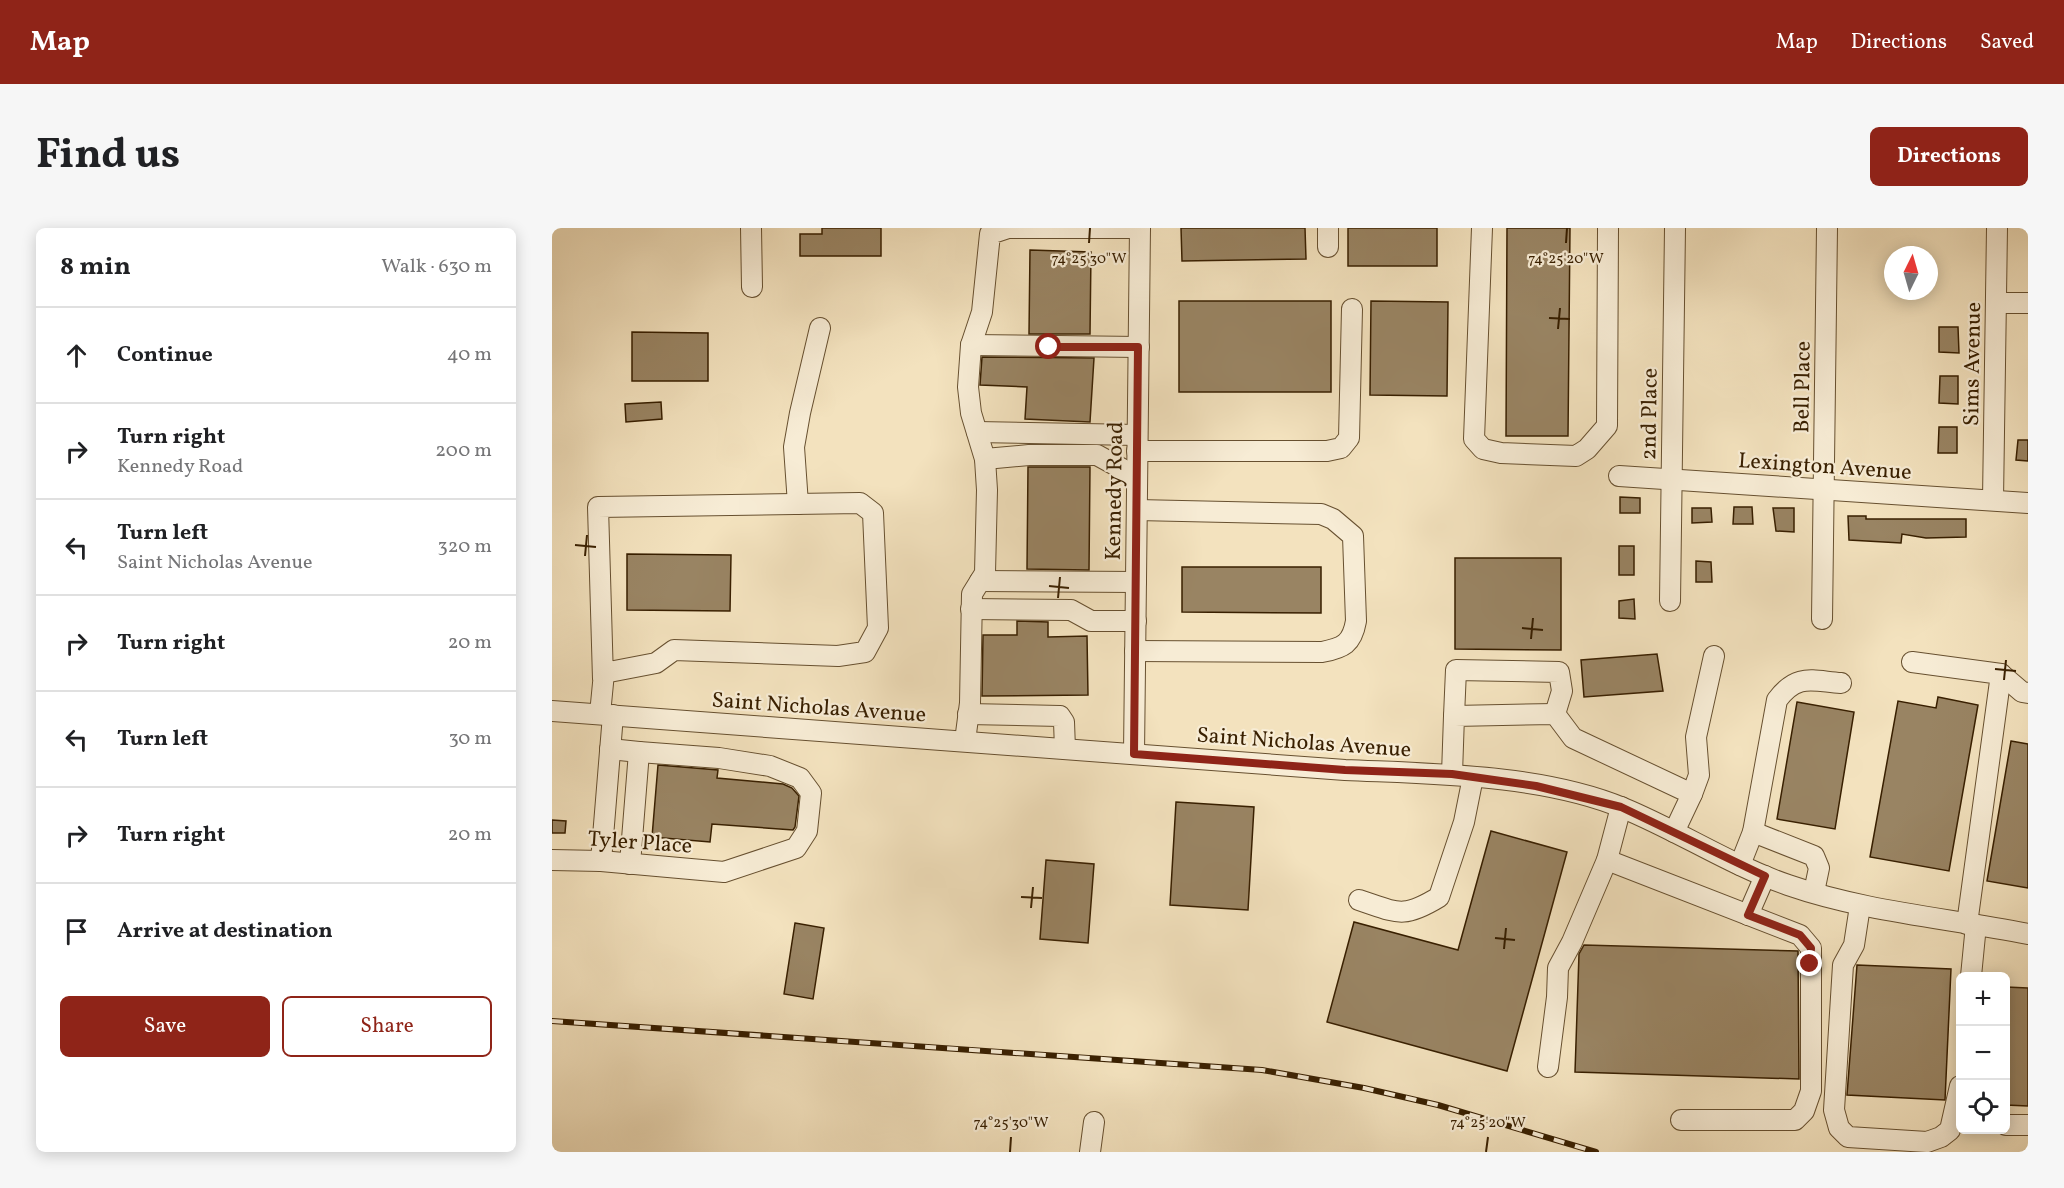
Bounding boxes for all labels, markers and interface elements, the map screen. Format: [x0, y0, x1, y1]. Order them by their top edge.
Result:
text: Map [30, 23, 90, 62]
text: Map [1776, 28, 1818, 57]
text: Directions [1851, 28, 1947, 57]
text: Saved [1980, 28, 2034, 57]
text: Find us [36, 127, 180, 186]
button: Directions [1870, 127, 2028, 186]
north arrow [1884, 246, 1938, 300]
text: 8 min [60, 249, 131, 285]
text: 74°25'30"W [1051, 249, 1127, 270]
text: 74°25'20"W [1528, 249, 1604, 270]
text: Walk · 630 m [381, 253, 492, 281]
street label: Sims Avenue [1957, 302, 1990, 426]
route start [1035, 333, 1061, 359]
icon: ahead [60, 339, 93, 372]
text: Continue [117, 340, 213, 371]
text: 40 m [447, 341, 492, 369]
street label: Bell Place [1787, 341, 1820, 433]
street label: 2nd Place [1634, 368, 1667, 460]
street label: Kennedy Road [1099, 421, 1132, 561]
text: Turn right [117, 422, 225, 453]
icon: right [60, 435, 93, 468]
text: 200 m [435, 437, 492, 465]
street label: Lexington Avenue [1737, 446, 1913, 489]
text: Kennedy Road [117, 453, 243, 481]
text: Turn left [117, 518, 208, 549]
icon: left [60, 531, 93, 564]
text: 320 m [437, 533, 492, 561]
text: Saint Nicholas Avenue [117, 549, 313, 577]
icon: right [60, 627, 93, 660]
text: Turn right [117, 628, 225, 659]
text: 20 m [448, 629, 492, 657]
street label: Saint Nicholas Avenue [710, 686, 927, 731]
street label: Saint Nicholas Avenue [1195, 721, 1412, 766]
icon: left [60, 723, 93, 756]
text: Turn left [117, 724, 208, 755]
text: 30 m [448, 725, 492, 753]
icon: right [60, 819, 93, 852]
text: Turn right [117, 820, 225, 851]
text: 20 m [448, 821, 492, 849]
street label: Tyler Place [586, 824, 693, 863]
icon: arrive [60, 915, 93, 948]
text: Arrive at destination [117, 916, 333, 947]
route end [1796, 950, 1822, 976]
map controls [1956, 972, 2010, 1134]
button: + [1956, 972, 2010, 1026]
button: Save [60, 996, 270, 1057]
button: Share [282, 996, 492, 1057]
button: − [1956, 1026, 2010, 1080]
button: locate [1956, 1080, 2010, 1134]
text: 74°25'30"W [973, 1113, 1049, 1134]
text: 74°25'20"W [1450, 1113, 1526, 1134]

